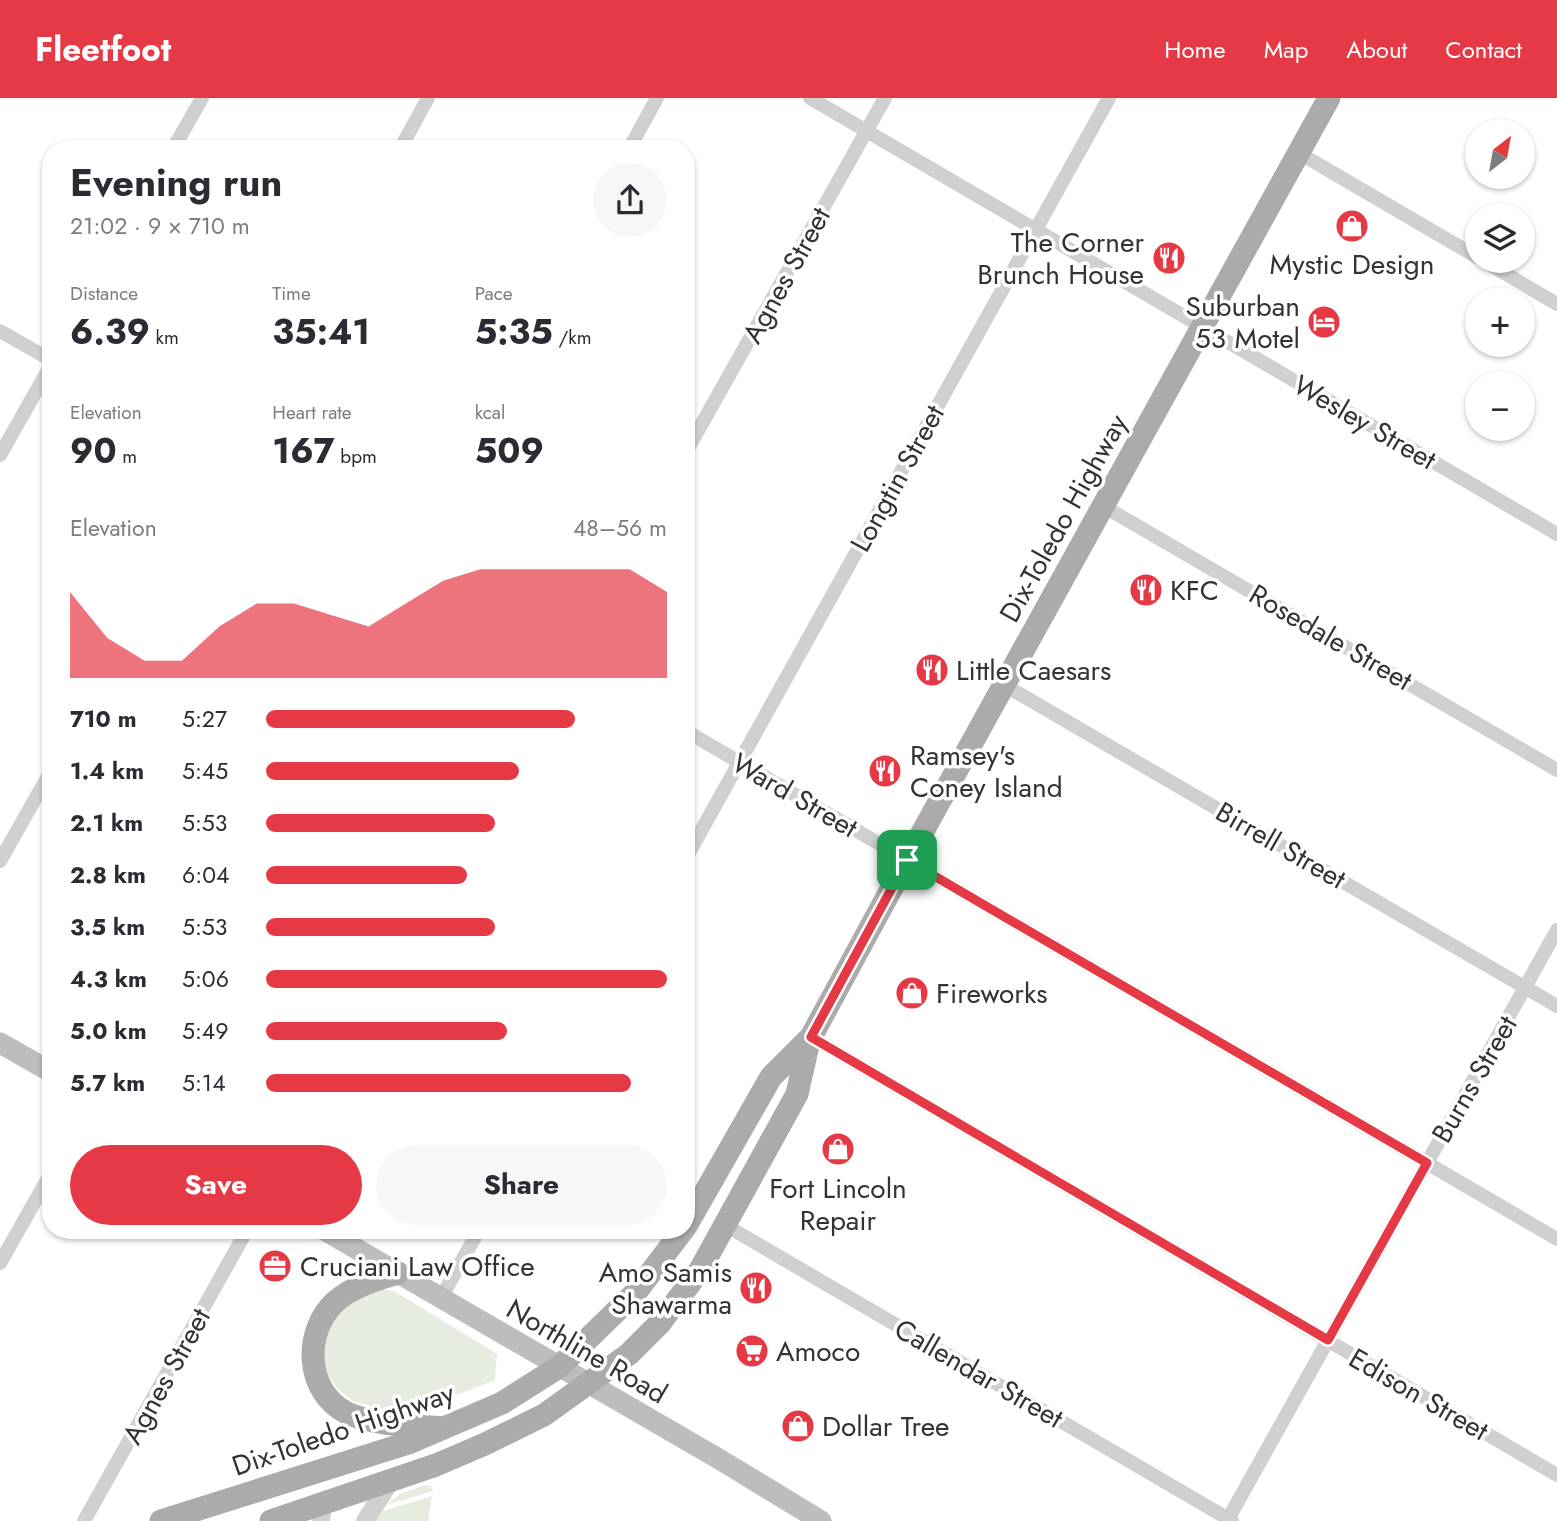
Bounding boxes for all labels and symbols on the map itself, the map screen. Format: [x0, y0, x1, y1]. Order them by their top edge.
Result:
north arrow [1465, 119, 1535, 189]
street label: Agnes Street [732, 199, 841, 351]
shop icon: Mystic Design [1333, 207, 1371, 245]
place label: The Corner Brunch House [977, 222, 1144, 295]
restaurant icon: The Corner Brunch House [1150, 239, 1188, 277]
place label: Mystic Design [1270, 244, 1434, 285]
place label: Suburban 53 Motel [1186, 286, 1300, 359]
hotel icon: Suburban 53 Motel [1305, 303, 1343, 341]
street label: Wesley Street [1286, 365, 1444, 480]
street label: Longtin Street [840, 397, 955, 559]
street label: Dix-Toledo Highway [989, 406, 1138, 630]
place label: KFC [1170, 570, 1219, 611]
restaurant icon: KFC [1127, 571, 1165, 609]
street label: Rosedale Street [1242, 574, 1420, 701]
place label: Little Caesars [956, 650, 1111, 691]
restaurant icon: Little Caesars [913, 651, 951, 689]
place label: Ramsey's Coney Island [910, 735, 1063, 808]
street label: Ward Street [724, 743, 865, 848]
restaurant icon: Ramsey's Coney Island [866, 752, 904, 790]
street label: Birrell Street [1208, 792, 1354, 899]
pin [877, 830, 937, 890]
place label: Fireworks [936, 973, 1048, 1014]
shop icon: Fireworks [893, 974, 931, 1012]
street label: Burns Street [1421, 1008, 1528, 1151]
shop icon: Fort Lincoln Repair [819, 1130, 857, 1168]
place label: Fort Lincoln Repair [769, 1168, 907, 1241]
place label: Cruciani Law Office [300, 1246, 535, 1287]
office icon: Cruciani Law Office [256, 1247, 294, 1285]
place label: Amo Samis Shawarma [599, 1252, 732, 1325]
restaurant icon: Amo Samis Shawarma [737, 1269, 775, 1307]
street label: Northline Road [499, 1289, 675, 1414]
street label: Agnes Street [112, 1300, 221, 1452]
street label: Callendar Street [887, 1308, 1071, 1439]
place label: Amoco [776, 1331, 860, 1372]
supermarket icon: Amoco [733, 1332, 771, 1370]
street label: Edison Street [1341, 1338, 1496, 1451]
street label: Dix-Toledo Highway [227, 1372, 460, 1487]
place label: Dollar Tree [822, 1406, 950, 1447]
shop icon: Dollar Tree [779, 1407, 817, 1445]

